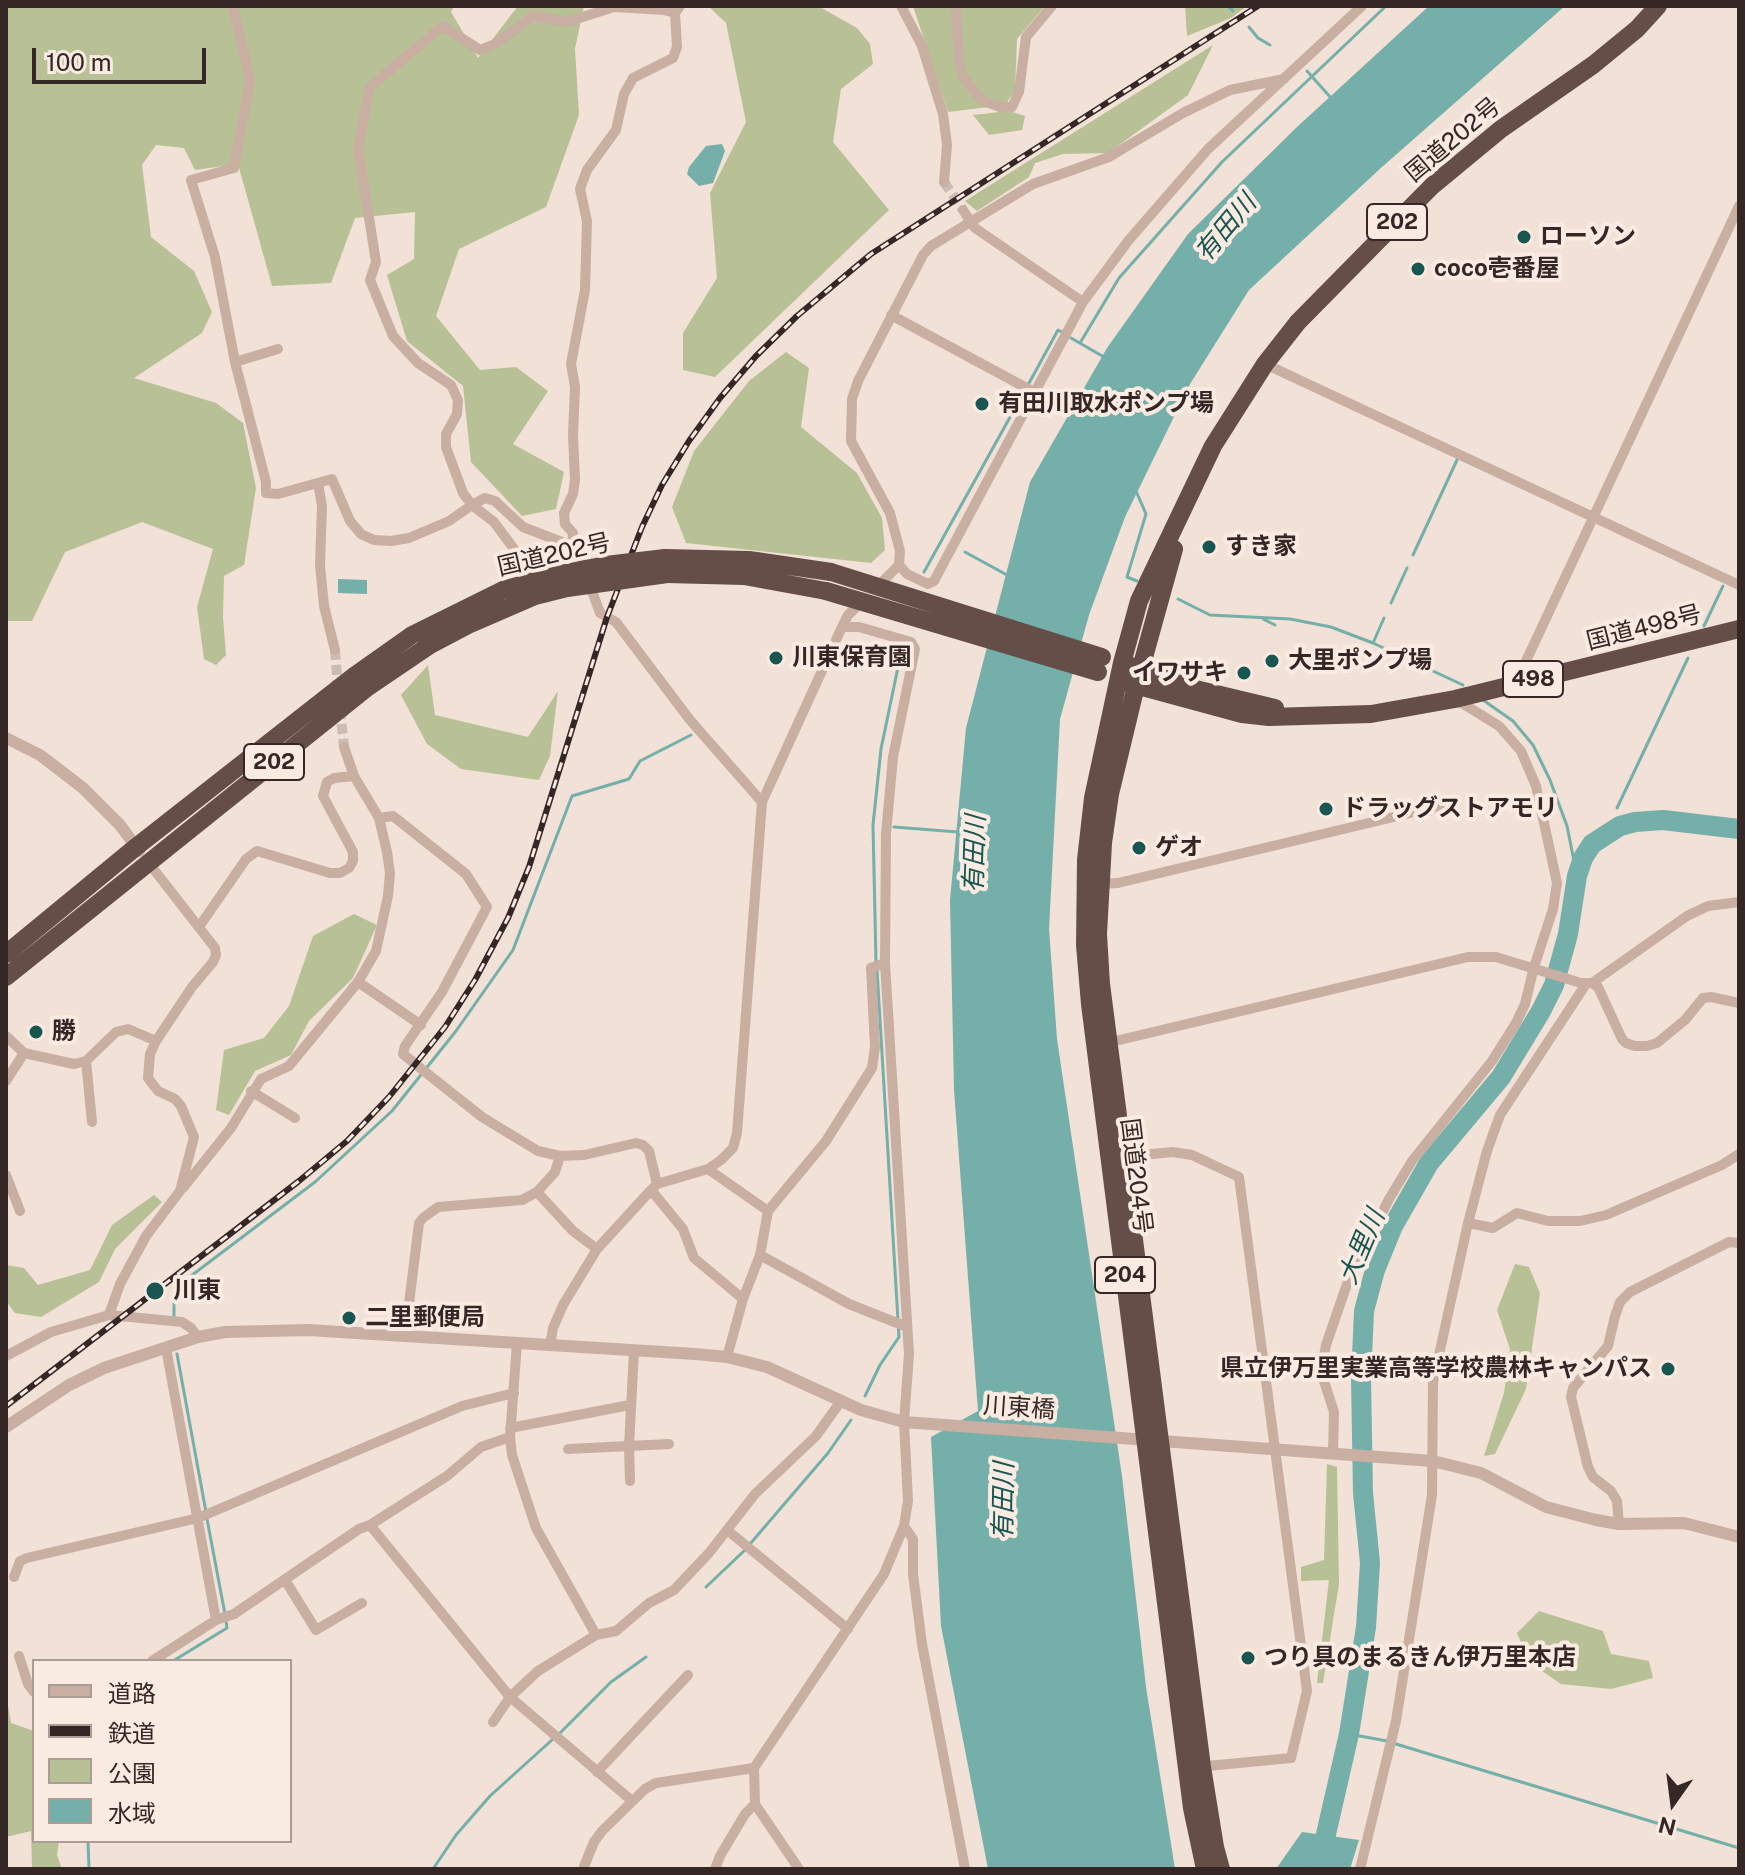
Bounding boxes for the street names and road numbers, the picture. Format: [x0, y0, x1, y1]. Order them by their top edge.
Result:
street label: 国道202号 [1400, 92, 1506, 188]
road number: 202 [1367, 204, 1427, 240]
street label: 国道202号 [495, 528, 613, 582]
street label: 国道498号 [1584, 600, 1704, 656]
road number: 498 [1503, 661, 1563, 697]
road number: 202 [244, 744, 304, 780]
street label: 国道204号 [1115, 1117, 1157, 1235]
road number: 204 [1095, 1257, 1155, 1293]
street label: 川東橋 [982, 1391, 1056, 1425]

